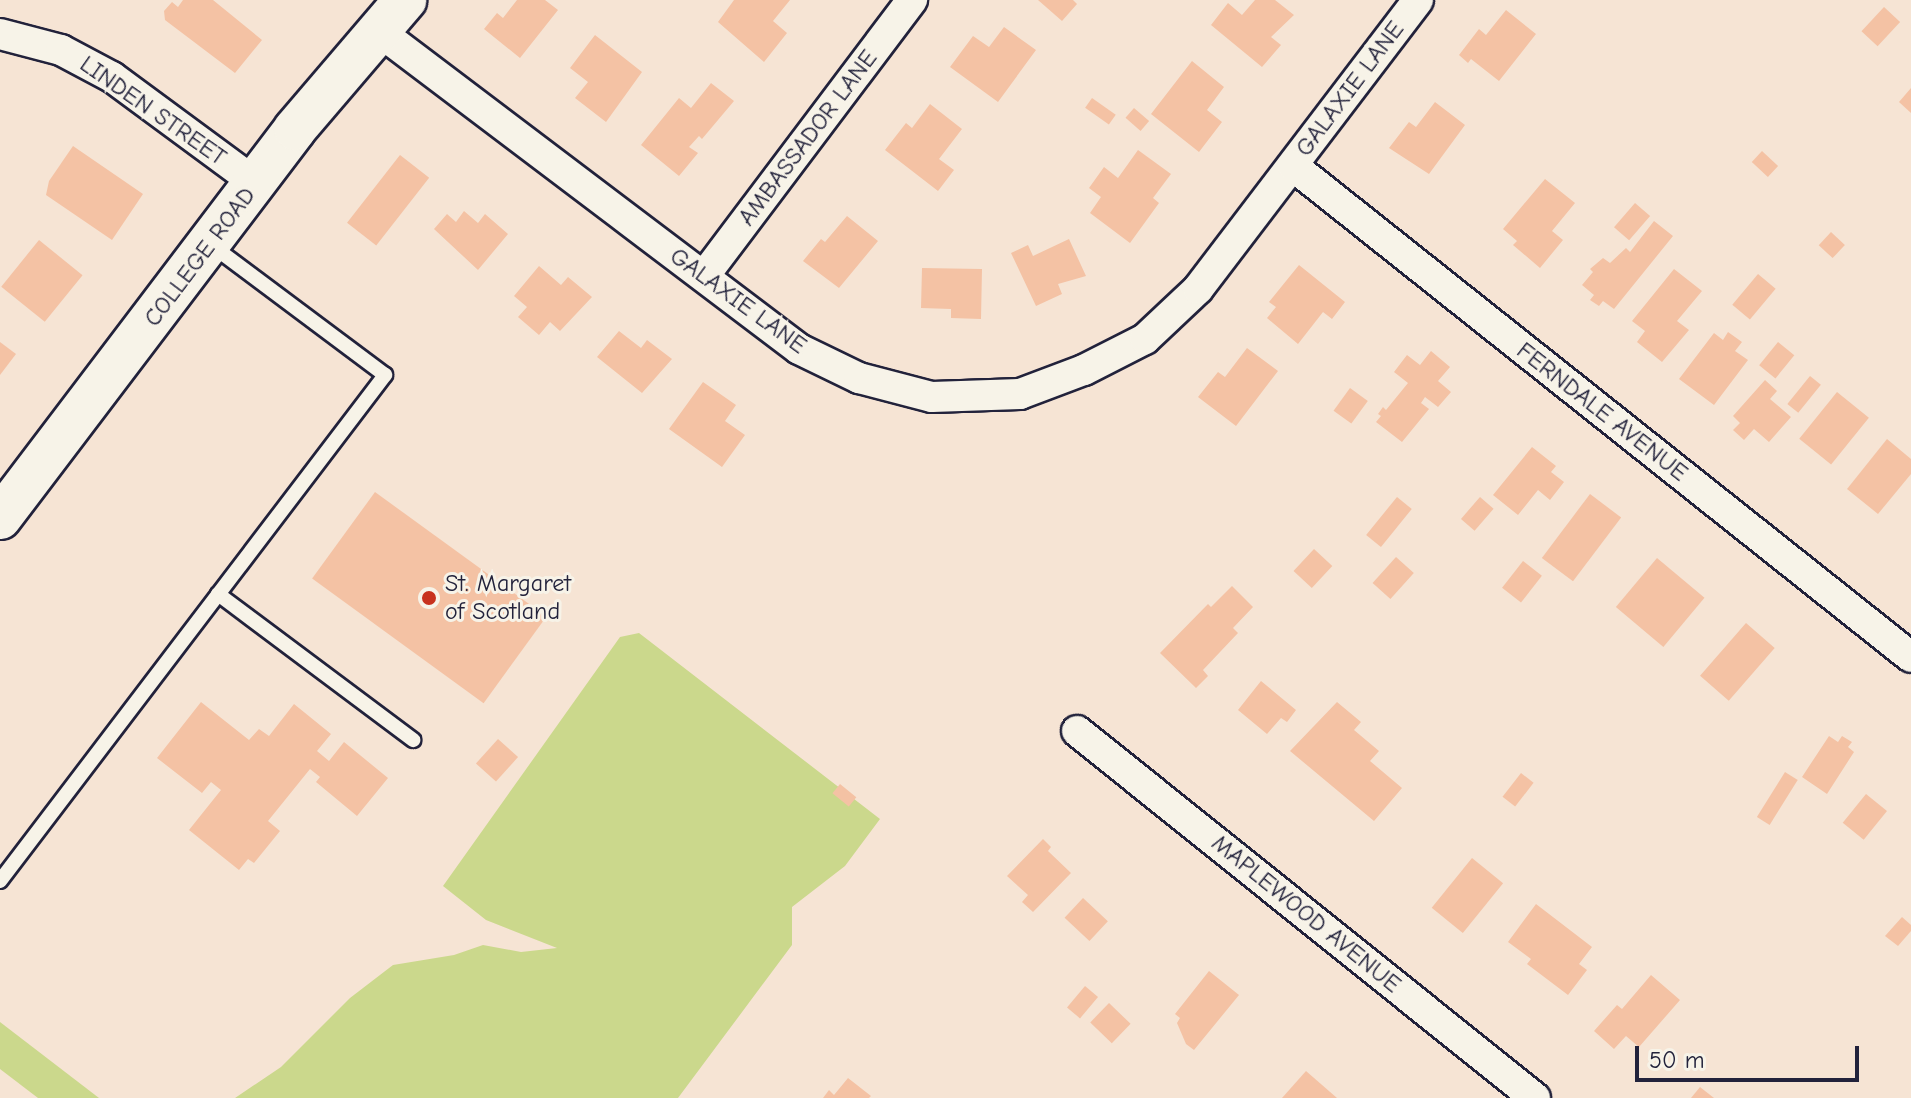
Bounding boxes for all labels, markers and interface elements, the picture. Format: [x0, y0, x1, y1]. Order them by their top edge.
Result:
street label: GALAXIE LANE [1290, 16, 1410, 162]
street label: AMBASSADOR LANE [733, 45, 883, 231]
street label: LINDEN STREET [74, 50, 232, 172]
street label: COLLEGE ROAD [138, 182, 262, 332]
street label: GALAXIE LANE [664, 242, 812, 360]
street label: FERNDALE AVENUE [1511, 336, 1693, 488]
place label: St. Margaret of Scotland [445, 570, 571, 626]
marker: St. Margaret of Scotland [420, 589, 438, 607]
street label: MAPLEWOOD AVENUE [1206, 829, 1406, 999]
scale bar [1639, 1030, 1863, 1080]
text: 50 m [1649, 1046, 1705, 1074]

